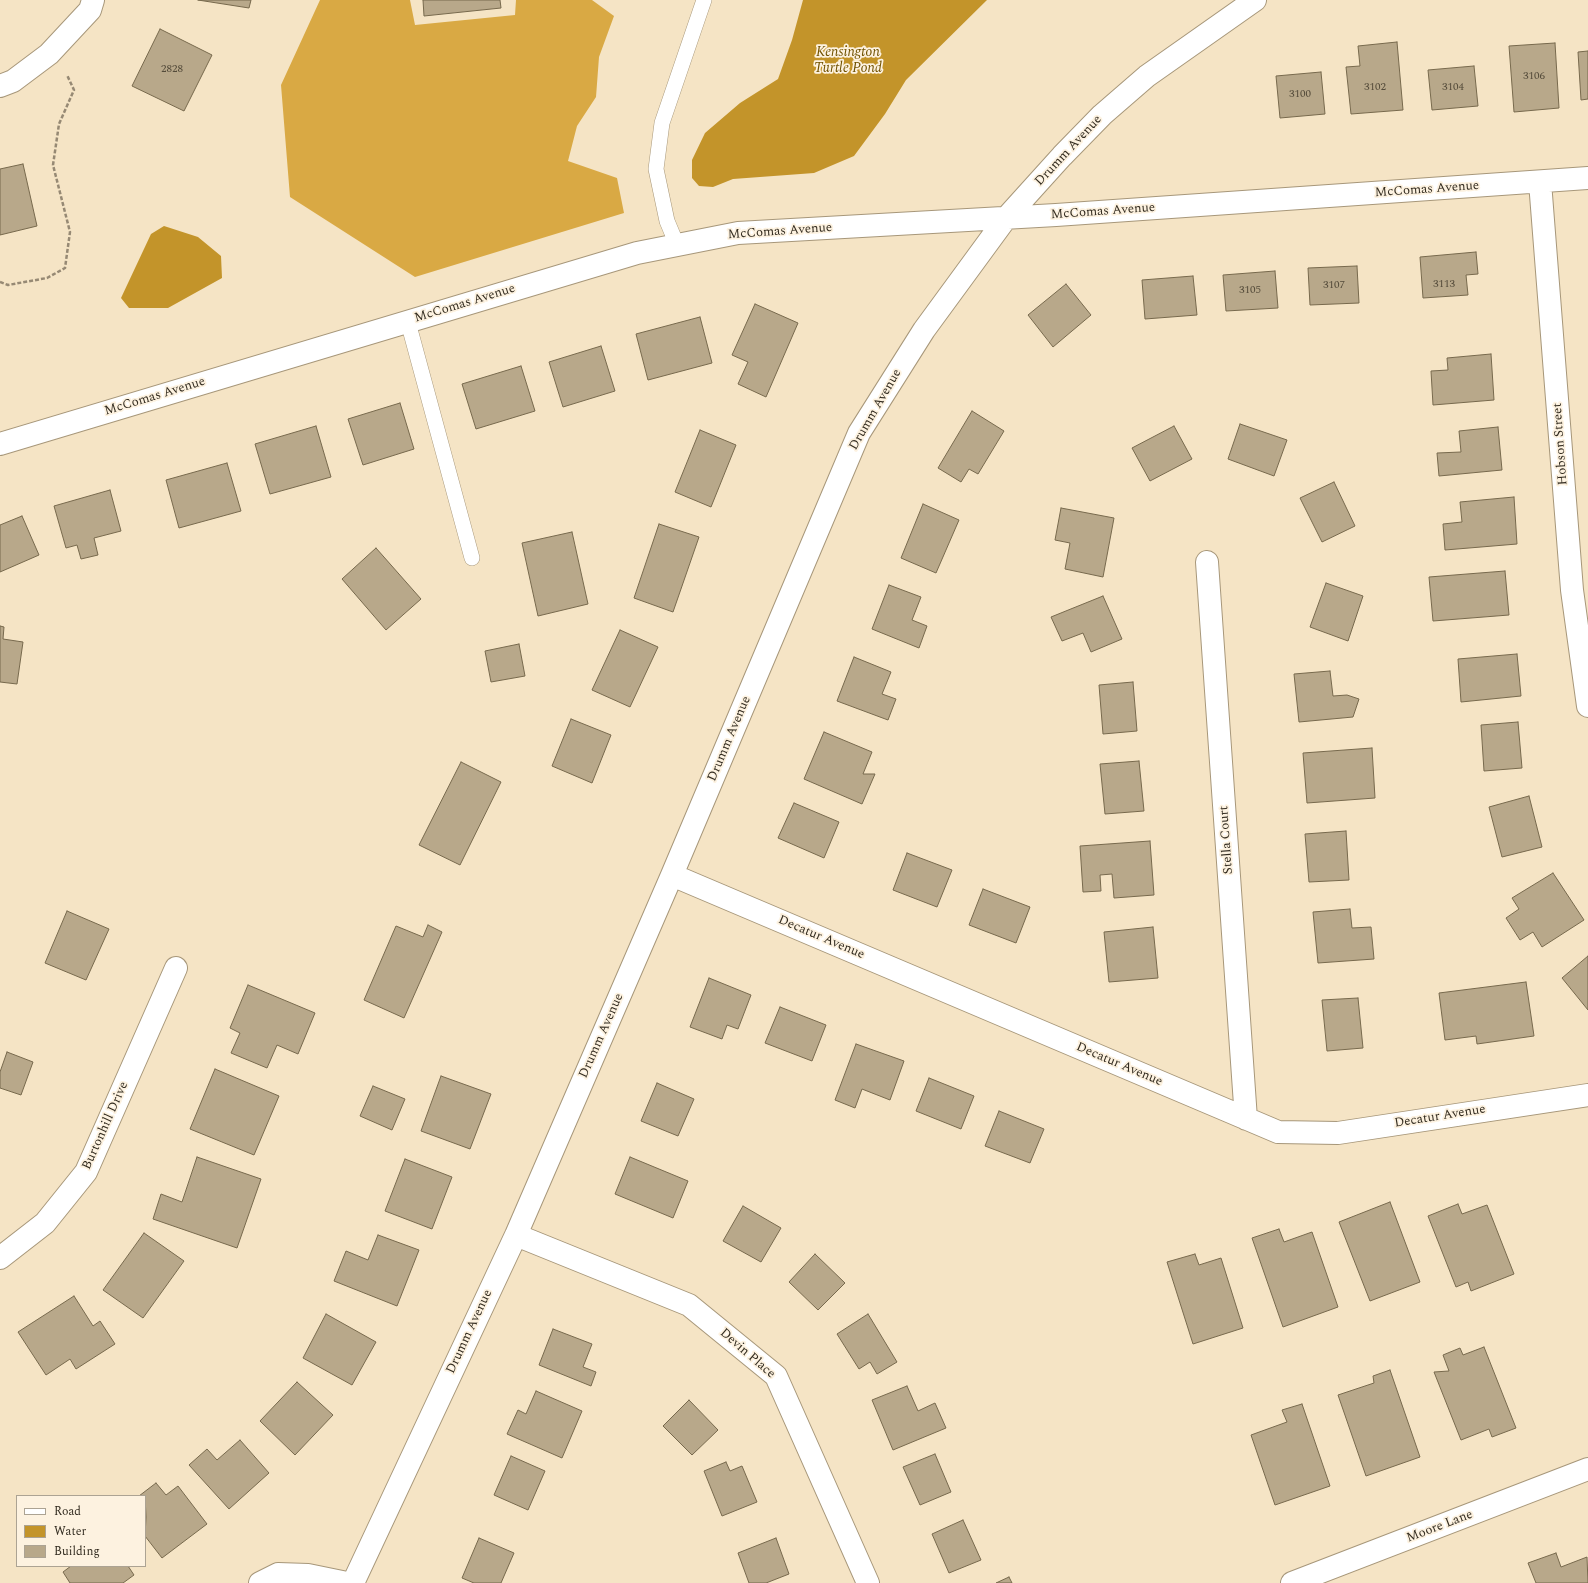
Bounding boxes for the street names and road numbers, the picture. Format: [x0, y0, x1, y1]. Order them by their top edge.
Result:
street label: Drumm Avenue [1032, 112, 1106, 190]
street label: McComas Avenue [1374, 179, 1480, 201]
street label: McComas Avenue [1050, 201, 1156, 223]
street label: McComas Avenue [727, 221, 833, 243]
street label: McComas Avenue [413, 281, 517, 327]
street label: Drumm Avenue [846, 367, 906, 453]
street label: McComas Avenue [103, 374, 207, 420]
street label: Hobson Street [1550, 402, 1572, 486]
street label: Drumm Avenue [705, 694, 755, 784]
street label: Stella Court [1217, 805, 1237, 875]
street label: Decatur Avenue [776, 913, 866, 963]
street label: Drumm Avenue [576, 991, 628, 1081]
street label: Decatur Avenue [1074, 1040, 1164, 1090]
street label: Burtonhill Drive [80, 1080, 132, 1172]
street label: Decatur Avenue [1393, 1102, 1487, 1132]
street label: Drumm Avenue [444, 1287, 496, 1377]
street label: Devin Place [716, 1326, 778, 1382]
street label: Moore Lane [1405, 1507, 1475, 1547]

